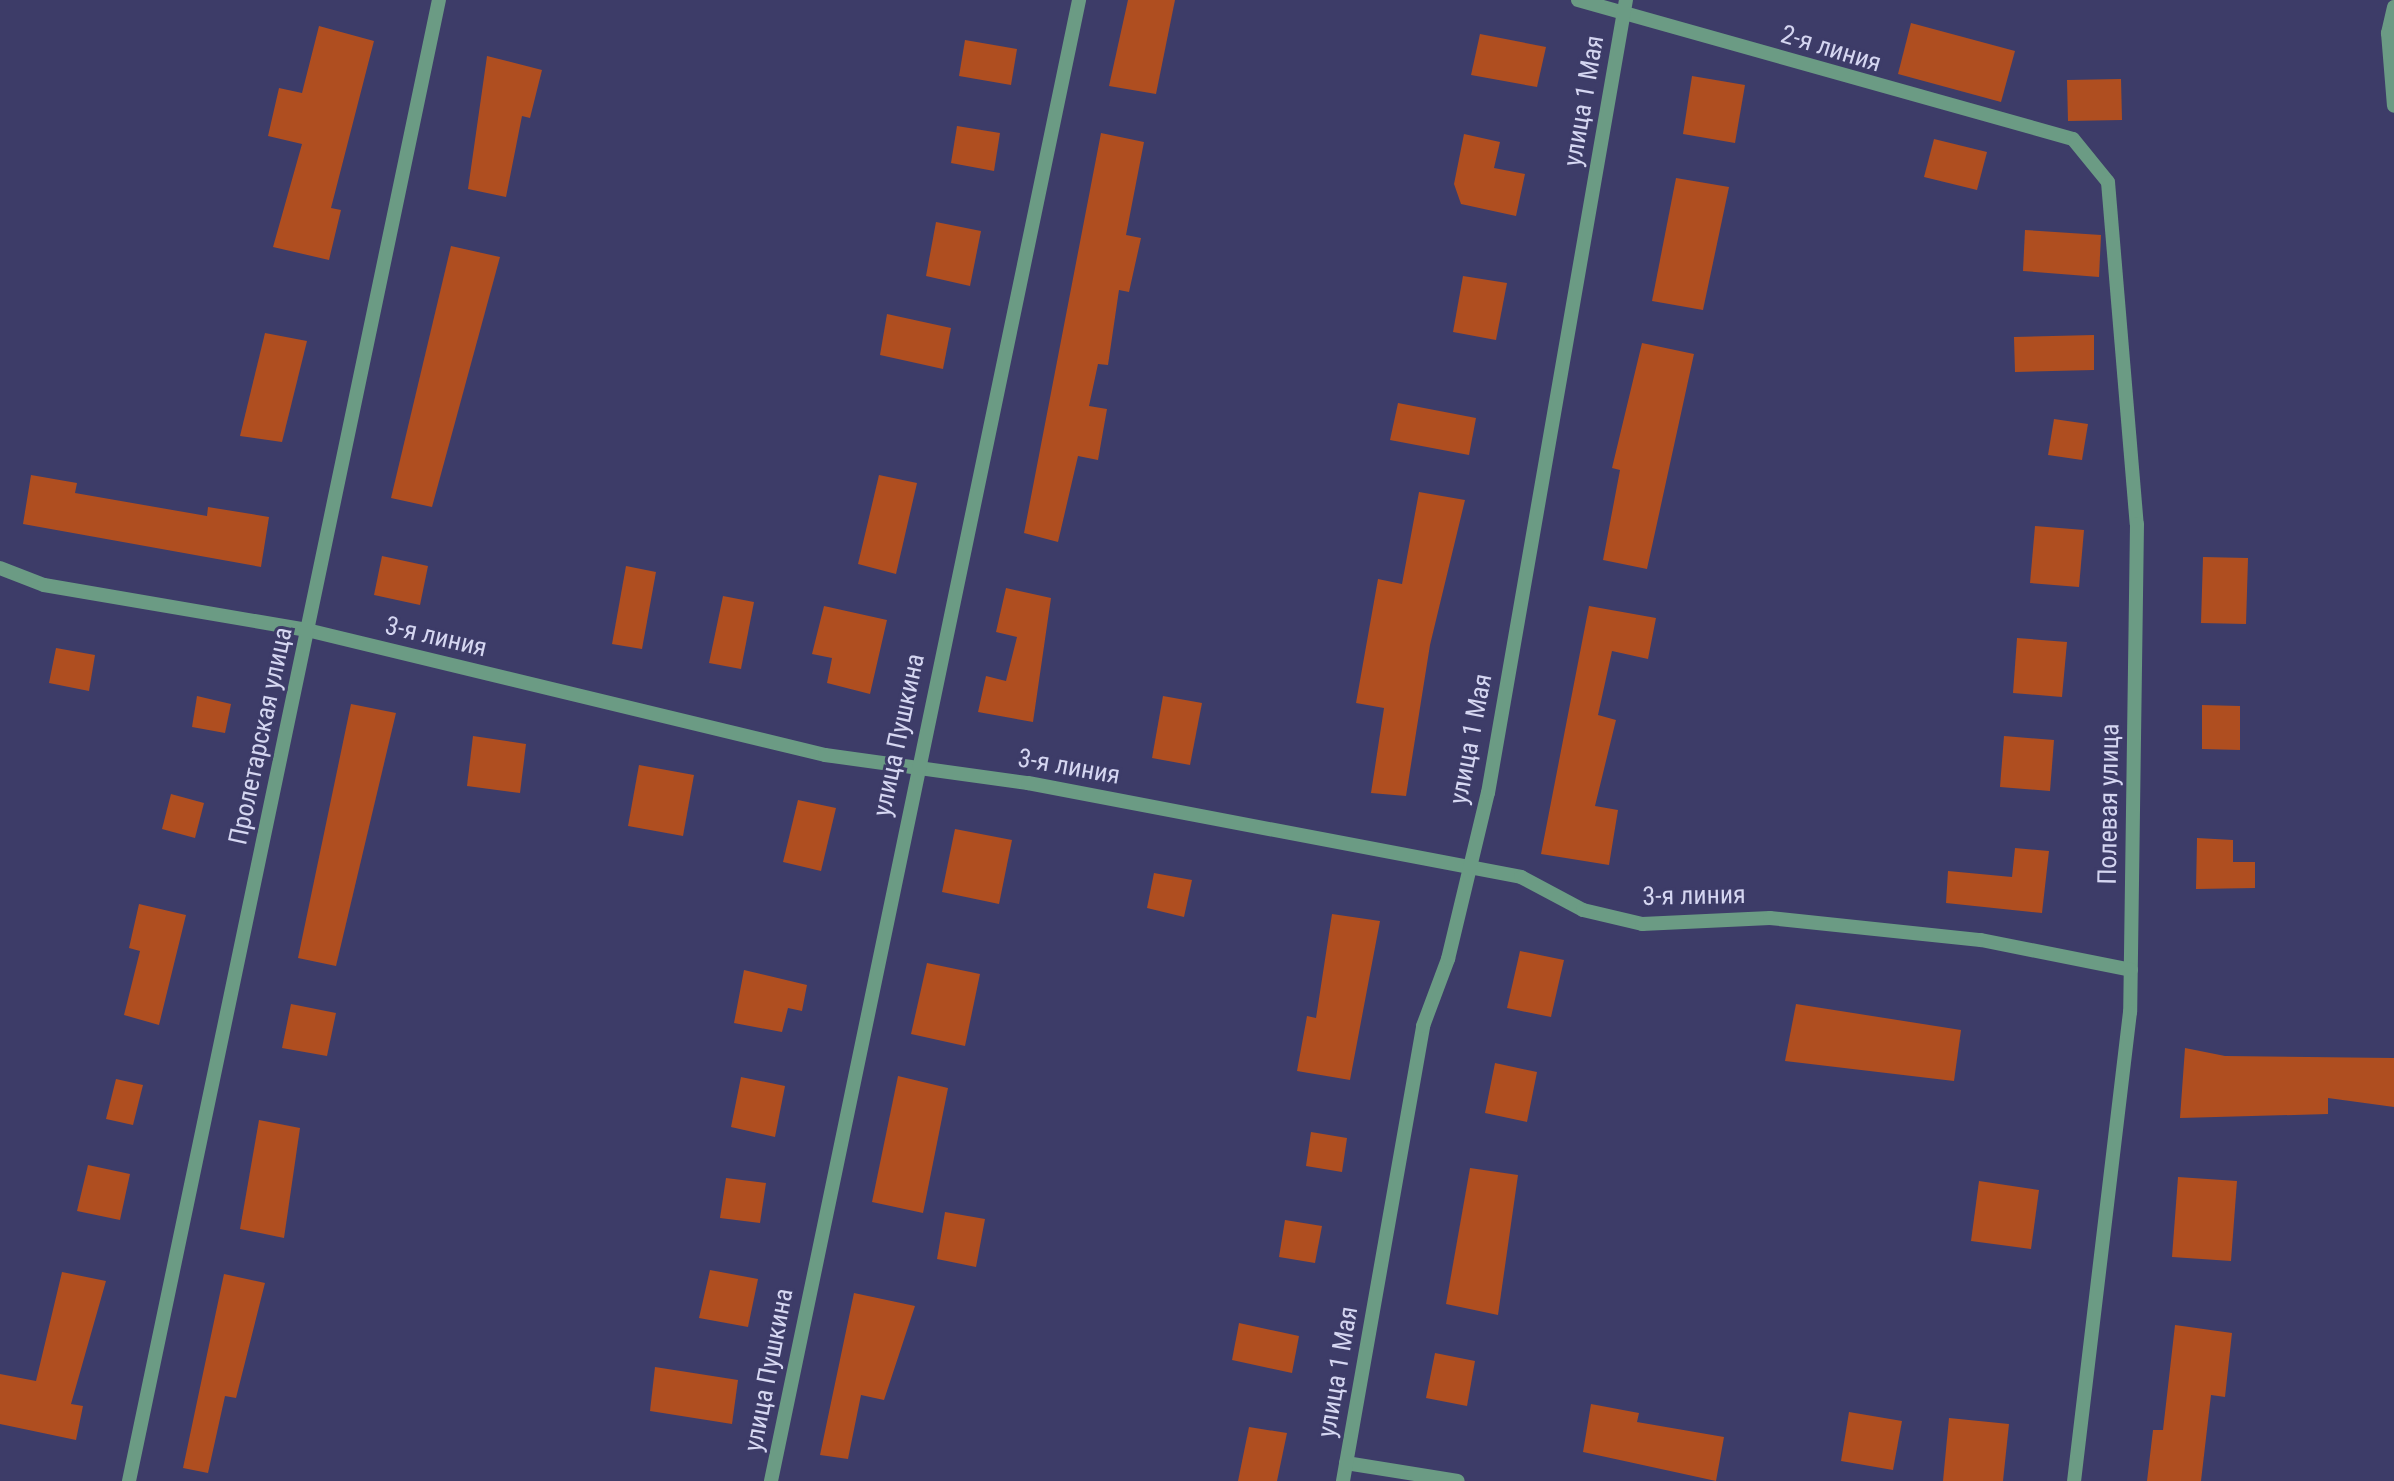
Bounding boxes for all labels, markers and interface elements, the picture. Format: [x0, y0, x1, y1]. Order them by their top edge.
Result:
street label: 2-я линия [1777, 19, 1885, 79]
street label: улица 1 Мая [1557, 33, 1611, 169]
street label: 3-я линия [382, 610, 490, 664]
street label: Пролетарская улица [223, 624, 299, 848]
street label: улица Пушкина [867, 651, 931, 819]
street label: улица 1 Мая [1443, 671, 1499, 807]
street label: Полевая улица [2092, 723, 2126, 885]
street label: 3-я линия [1015, 743, 1123, 791]
street label: 3-я линия [1642, 880, 1746, 912]
street label: улица Пушкина [738, 1286, 800, 1454]
street label: улица 1 Мая [1311, 1304, 1365, 1440]

